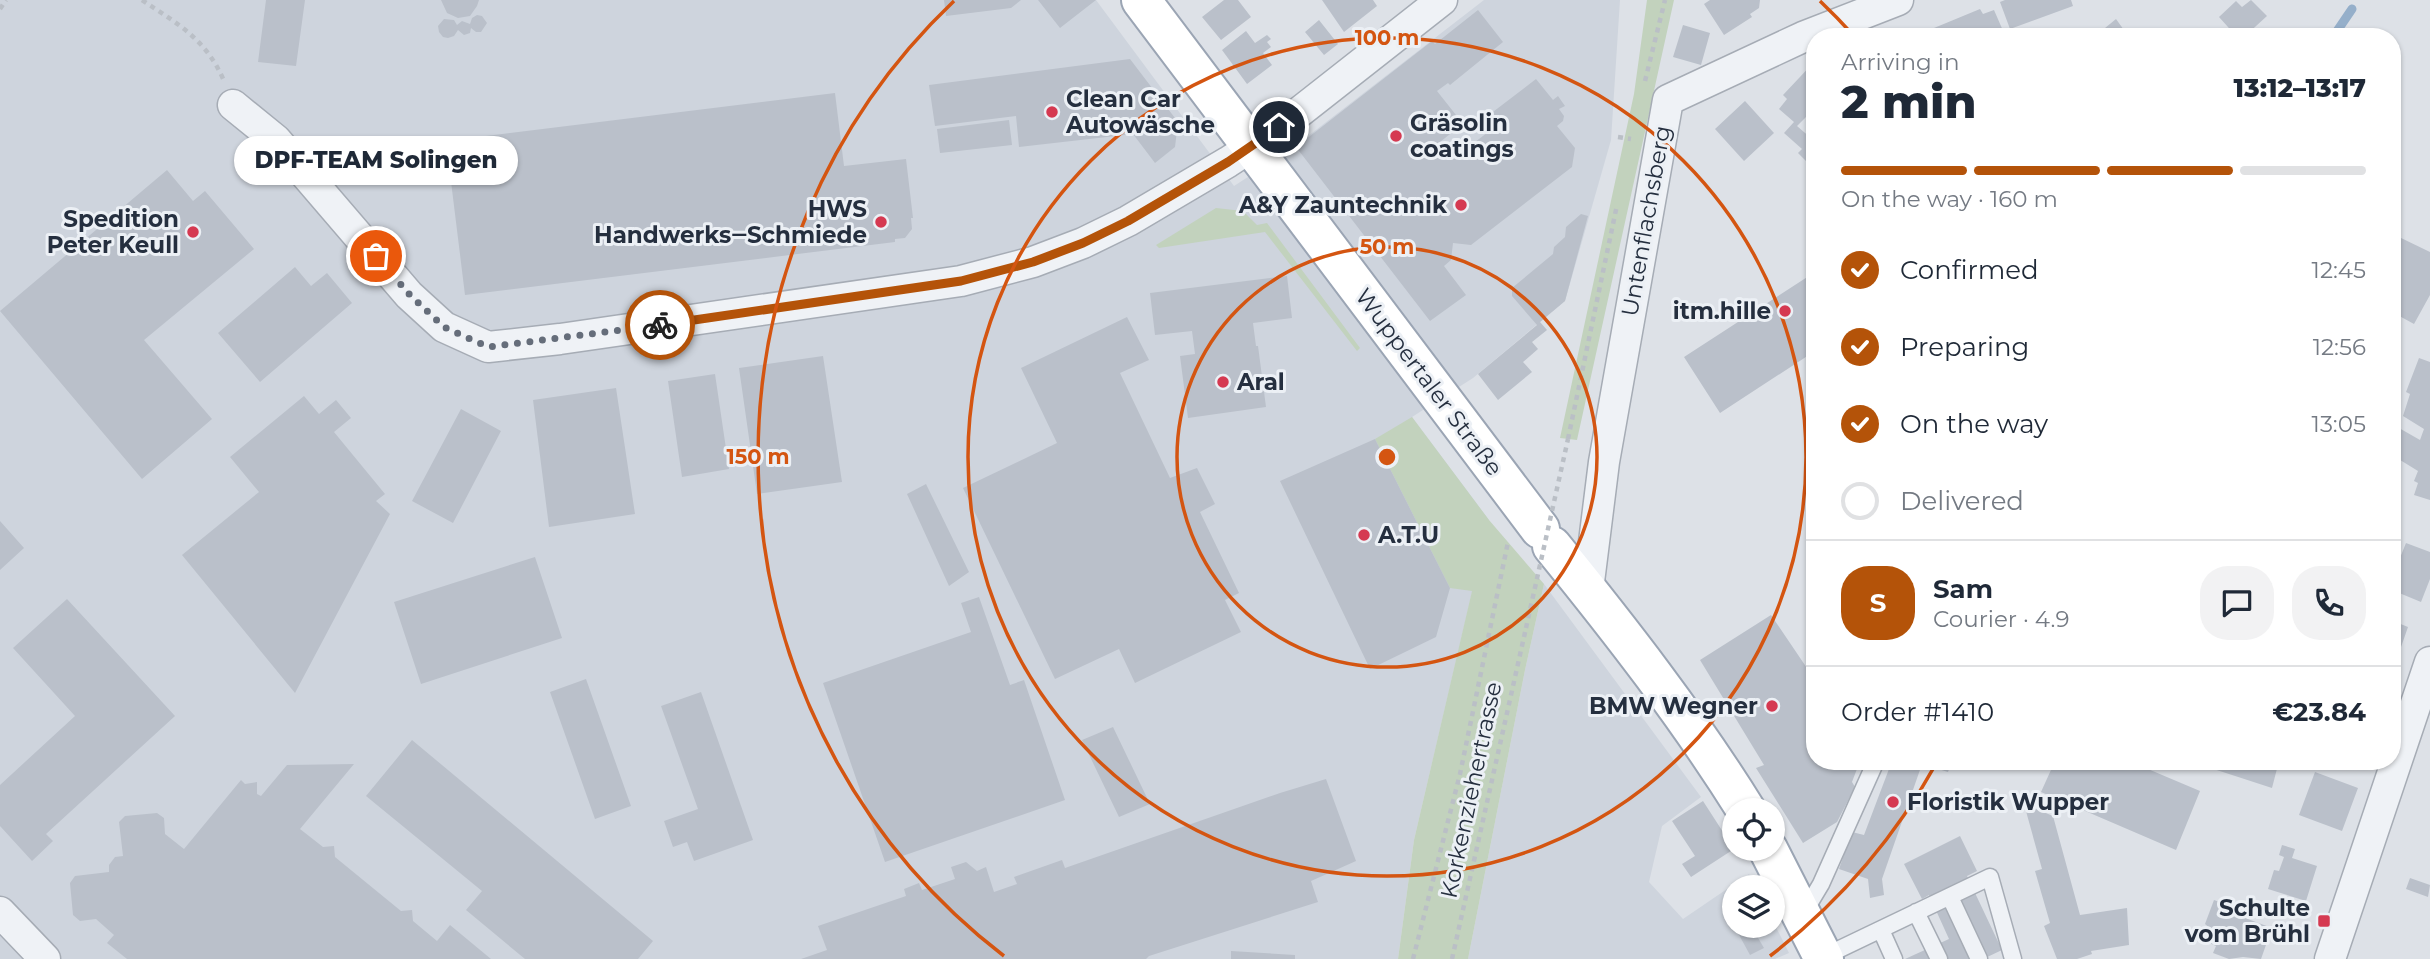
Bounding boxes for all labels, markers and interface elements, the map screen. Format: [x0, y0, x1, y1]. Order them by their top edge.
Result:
text: 100 m [1355, 25, 1419, 50]
text: Arriving in [1841, 48, 1960, 76]
text: 13:12–13:17 [2233, 72, 2366, 104]
text: 2 min [1841, 73, 1976, 130]
place label: Clean Car Autowäsche [1065, 85, 1215, 139]
pin [1249, 97, 1309, 157]
marker: Clean Car Autowäsche [1044, 104, 1060, 120]
icon: home [1260, 108, 1298, 146]
place label: Gräsolin coatings [1410, 109, 1514, 163]
street label: Untenflachsberg [1615, 123, 1677, 319]
marker: Gräsolin coatings [1388, 128, 1404, 144]
callout: DPF-TEAM Solingen [234, 137, 518, 186]
text: DPF-TEAM Solingen [254, 146, 498, 174]
text: On the way · 160 m [1841, 185, 2058, 213]
place label: A&Y Zauntechnik [1238, 191, 1448, 219]
place label: HWS Handwerks‒Schmiede [594, 195, 867, 249]
marker: A&Y Zauntechnik [1453, 197, 1469, 213]
place label: Spedition Peter Keull [47, 205, 179, 259]
marker: HWS Handwerks‒Schmiede [873, 214, 889, 230]
marker: Spedition Peter Keull [185, 224, 201, 240]
pin [346, 226, 406, 286]
text: 50 m [1360, 234, 1414, 259]
icon: bag [357, 237, 395, 275]
icon: check [1841, 251, 1879, 289]
text: Confirmed [1900, 254, 2039, 286]
text: 12:45 [2312, 256, 2366, 284]
street label: Wuppertaler Straße [1349, 283, 1509, 481]
courier [625, 290, 695, 360]
place label: itm.hille [1673, 297, 1771, 325]
marker: itm.hille [1777, 303, 1793, 319]
icon: bike [641, 306, 679, 344]
icon: check [1841, 328, 1879, 366]
text: Preparing [1900, 331, 2029, 363]
text: 12:56 [2313, 333, 2366, 361]
place label: Aral [1236, 368, 1285, 396]
marker: Aral [1215, 374, 1231, 390]
icon: check [1841, 405, 1879, 443]
text: On the way [1900, 408, 2048, 440]
text: 13:05 [2312, 410, 2366, 438]
text: 150 m [727, 444, 789, 469]
centre of rings [1375, 445, 1399, 469]
text: Delivered [1900, 485, 2024, 517]
place label: A.T.U [1377, 521, 1439, 549]
marker: A.T.U [1356, 527, 1372, 543]
button: chat [2200, 566, 2274, 640]
button: phone [2292, 566, 2366, 640]
text: Sam [1933, 573, 1993, 605]
text: S [1870, 587, 1886, 619]
text: Courier · 4.9 [1933, 605, 2069, 633]
street label: Korkenziehertrasse [1434, 679, 1508, 901]
place label: BMW Wegner [1589, 692, 1758, 720]
text: Order #1410 [1841, 696, 1994, 728]
text: €23.84 [2272, 696, 2366, 728]
marker: BMW Wegner [1764, 698, 1780, 714]
place label: Floristik Wupper [1907, 788, 2109, 816]
marker: Floristik Wupper [1885, 794, 1901, 810]
map controls [1722, 798, 1785, 938]
button: locate [1722, 798, 1785, 861]
button: layers [1722, 875, 1785, 938]
place label: Schulte vom Brühl [2184, 894, 2310, 948]
marker: Schulte vom Brühl [2316, 913, 2332, 929]

